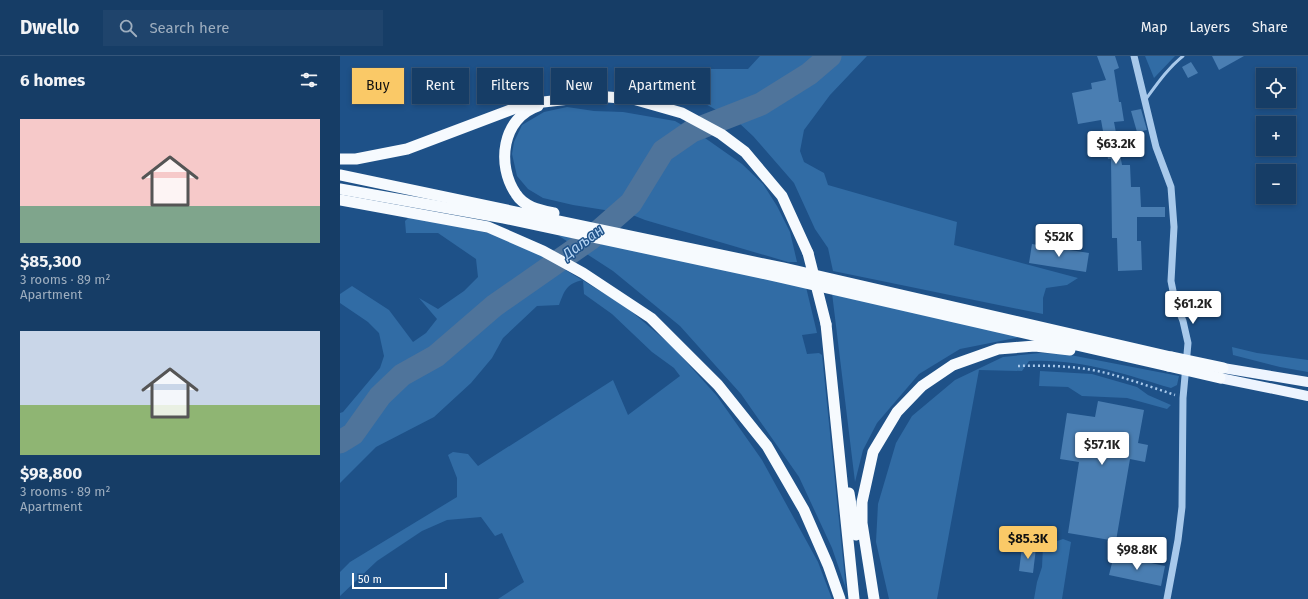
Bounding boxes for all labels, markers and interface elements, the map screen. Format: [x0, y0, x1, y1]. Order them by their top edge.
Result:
search box [103, 10, 383, 46]
text: Dwello [20, 16, 79, 39]
icon: search [117, 17, 139, 39]
text: Search here [149, 19, 230, 37]
text: Map [1141, 19, 1167, 36]
text: Layers [1189, 19, 1230, 36]
text: Share [1252, 19, 1288, 36]
chip: Buy [352, 68, 404, 104]
chip: Rent [412, 68, 469, 104]
chip: Filters [477, 68, 543, 104]
chip: New [551, 68, 607, 104]
chip: Apartment [615, 68, 710, 104]
map controls [1256, 68, 1296, 204]
button: locate [1256, 68, 1296, 108]
icon: filters [298, 69, 320, 91]
text: 6 homes [20, 70, 85, 91]
button: + [1256, 116, 1296, 156]
pin: $63.2K [1083, 131, 1149, 165]
text: $63.2K [1096, 136, 1136, 151]
icon: home [134, 145, 206, 217]
button: − [1256, 164, 1296, 204]
water label: Даљан [558, 221, 607, 264]
pin: $52K [1035, 224, 1083, 258]
text: $52K [1045, 229, 1073, 244]
text: $85,300 [20, 251, 81, 272]
text: 3 rooms · 89 m² [20, 272, 110, 287]
text: Apartment [20, 287, 82, 302]
pin: $61.2K [1160, 291, 1226, 325]
text: $61.2K [1174, 296, 1212, 311]
icon: home [134, 357, 206, 429]
pin: $57.1K [1069, 432, 1135, 466]
text: $57.1K [1084, 437, 1120, 452]
text: $98,800 [20, 463, 82, 484]
text: 3 rooms · 89 m² [20, 484, 110, 499]
text: Apartment [20, 499, 82, 514]
pin: $85.3K [995, 526, 1061, 560]
text: $85.3K [1008, 531, 1048, 546]
pin: $98.8K [1104, 537, 1170, 571]
text: $98.8K [1117, 542, 1157, 557]
scale bar [352, 571, 447, 590]
text: 50 m [358, 573, 382, 586]

